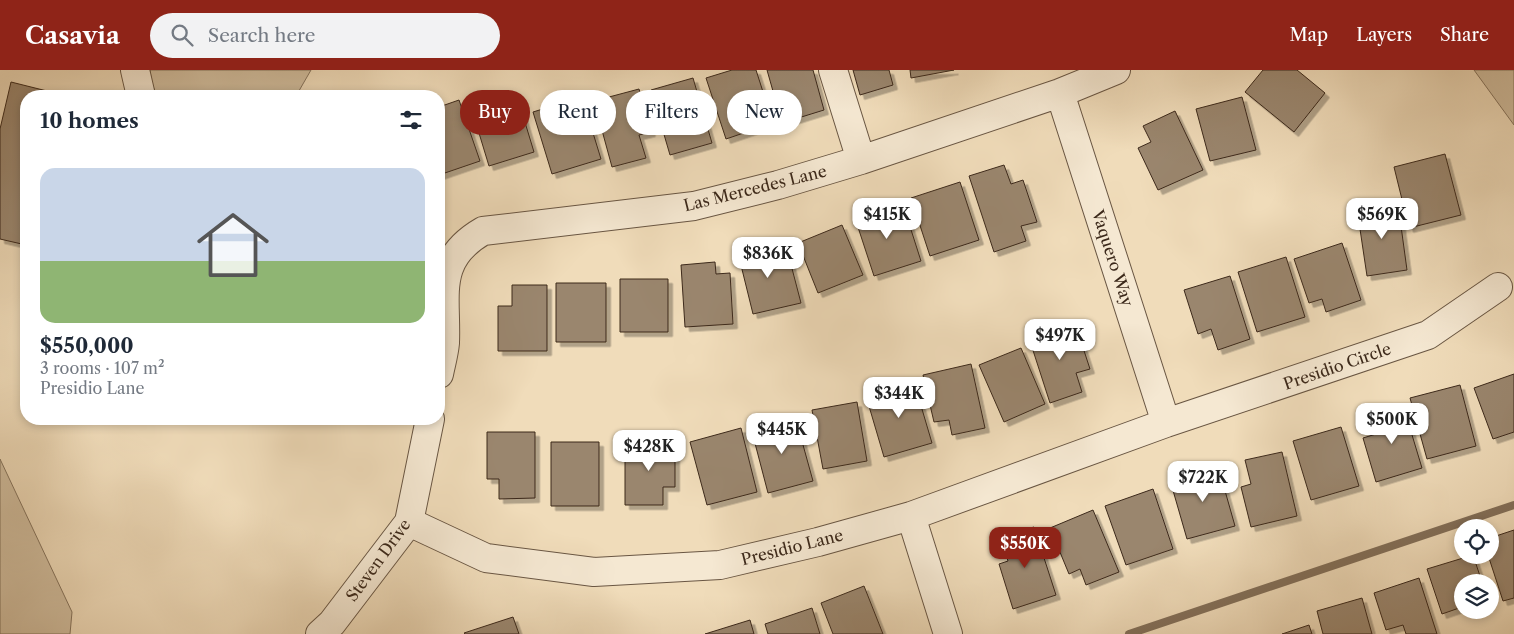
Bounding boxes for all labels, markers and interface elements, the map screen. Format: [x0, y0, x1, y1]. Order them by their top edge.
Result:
search box [150, 13, 500, 58]
text: Casavia [25, 21, 120, 50]
icon: search [168, 21, 196, 49]
text: Search here [208, 24, 315, 47]
text: Map [1290, 24, 1328, 46]
text: Layers [1356, 24, 1412, 46]
text: Share [1440, 24, 1489, 46]
chip: Buy [460, 90, 530, 135]
chip: Rent [540, 90, 616, 135]
chip: Filters [626, 90, 717, 135]
chip: New [727, 90, 802, 135]
icon: filters [397, 106, 425, 134]
text: 10 homes [40, 108, 139, 133]
street label: Las Mercedes Lane [681, 161, 829, 215]
pin: $415K [852, 198, 922, 240]
pin: $569K [1347, 198, 1417, 240]
icon: home [188, 200, 278, 290]
text: $415K [863, 204, 911, 224]
text: $569K [1357, 204, 1407, 224]
street label: Vaquero Way [1088, 206, 1138, 310]
pin: $836K [733, 236, 803, 279]
text: $836K [743, 243, 793, 263]
pin: $497K [1025, 318, 1095, 361]
text: $497K [1035, 325, 1085, 345]
text: $550,000 [40, 333, 134, 358]
street label: Presidio Circle [1281, 338, 1393, 394]
text: 3 rooms · 107 m² [40, 358, 165, 378]
pin: $344K [864, 376, 934, 419]
text: Presidio Lane [40, 378, 144, 398]
text: $344K [874, 383, 924, 403]
pin: $500K [1357, 402, 1427, 445]
text: $500K [1367, 409, 1417, 429]
pin: $445K [747, 412, 817, 455]
text: $445K [757, 419, 807, 439]
pin: $428K [614, 430, 684, 472]
text: $428K [624, 436, 674, 456]
pin: $722K [1168, 460, 1238, 503]
text: $722K [1179, 467, 1227, 487]
street label: Steven Drive [341, 515, 415, 605]
map controls [1454, 519, 1499, 619]
button: locate [1454, 519, 1499, 564]
street label: Presidio Lane [739, 525, 845, 569]
pin: $550K [990, 526, 1060, 569]
text: $550K [1000, 533, 1050, 553]
button: layers [1454, 574, 1499, 619]

